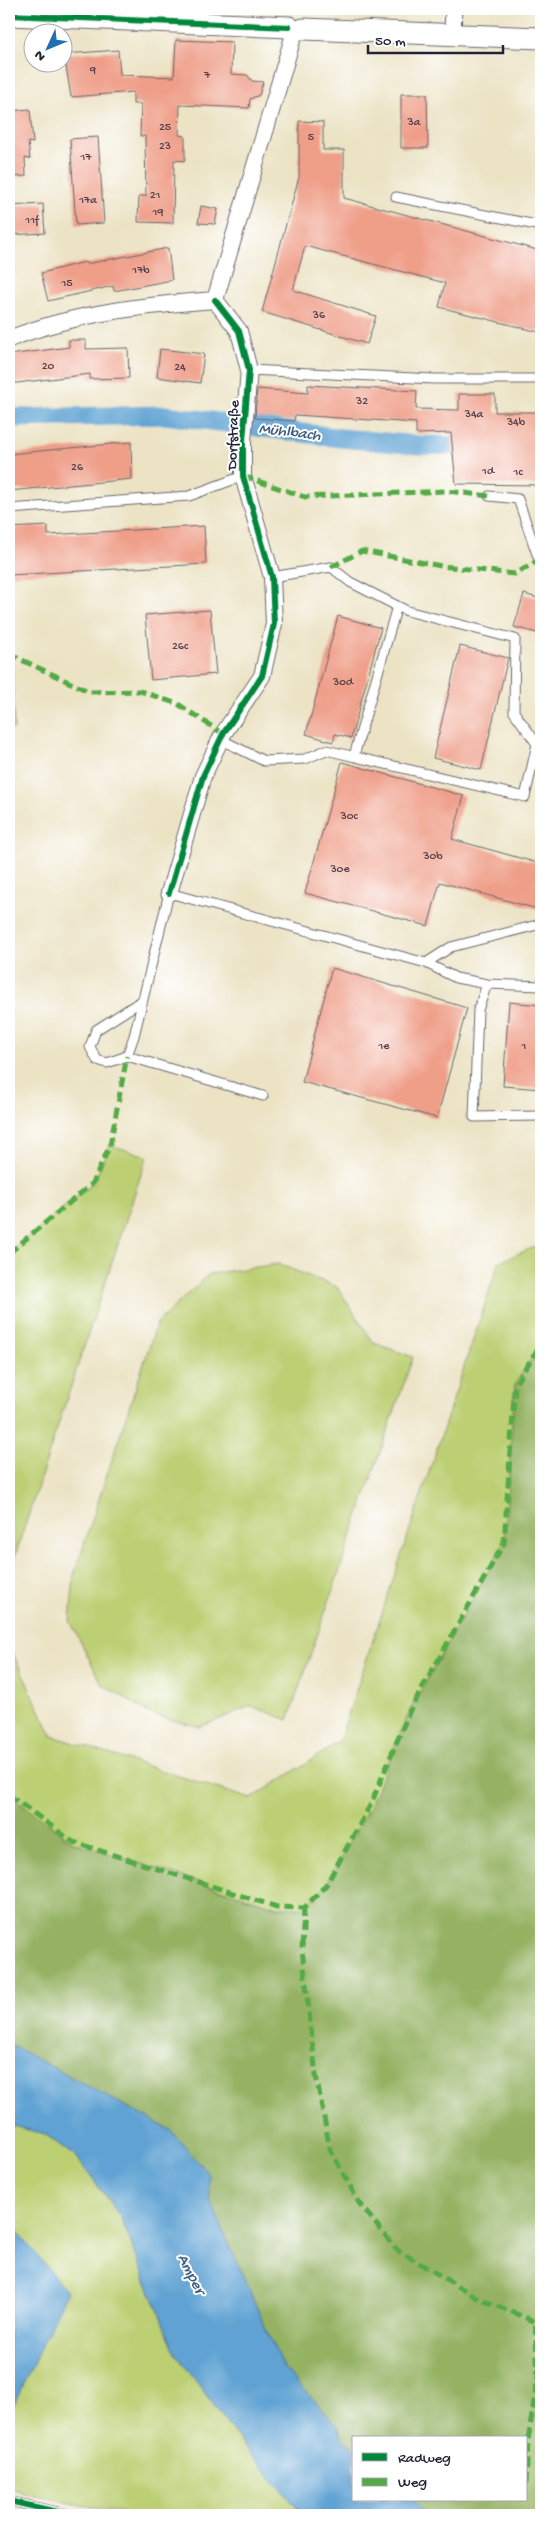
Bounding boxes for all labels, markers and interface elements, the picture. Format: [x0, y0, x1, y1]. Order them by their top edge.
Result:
north arrow [22, 22, 72, 72]
scale bar [368, 22, 502, 54]
text: 50 m [375, 33, 406, 51]
text: N [31, 46, 50, 64]
house number: 9 [89, 64, 96, 78]
house number: 7 [203, 69, 211, 83]
house number: 3a [407, 116, 421, 130]
house number: 25 [159, 121, 171, 135]
house number: 5 [308, 131, 314, 145]
house number: 23 [159, 140, 171, 154]
house number: 17 [79, 151, 92, 165]
house number: 21 [150, 189, 161, 203]
house number: 17a [78, 194, 97, 208]
house number: 19 [152, 206, 163, 220]
house number: 11f [24, 214, 40, 228]
house number: 17b [131, 264, 150, 278]
house number: 15 [60, 277, 73, 291]
house number: 36 [312, 309, 326, 323]
house number: 20 [42, 360, 55, 374]
house number: 24 [174, 361, 186, 375]
house number: 32 [355, 395, 368, 409]
street label: Dorfstraße [224, 400, 244, 471]
house number: 34a [464, 408, 484, 422]
house number: 34b [506, 416, 526, 430]
water label: Mühlbach [258, 420, 322, 447]
house number: 26 [71, 461, 84, 475]
house number: 1d [481, 465, 495, 479]
house number: 1c [513, 466, 523, 480]
house number: 26c [172, 640, 189, 654]
house number: 30d [332, 676, 354, 690]
house number: 30c [339, 810, 358, 824]
house number: 30b [422, 850, 443, 864]
house number: 30e [329, 863, 350, 877]
house number: 1e [377, 1040, 390, 1054]
house number: 1 [521, 1040, 527, 1054]
water label: Amper [172, 2251, 210, 2301]
legend [352, 2436, 528, 2502]
text: Radweg [398, 2450, 451, 2468]
text: Weg [398, 2474, 427, 2492]

